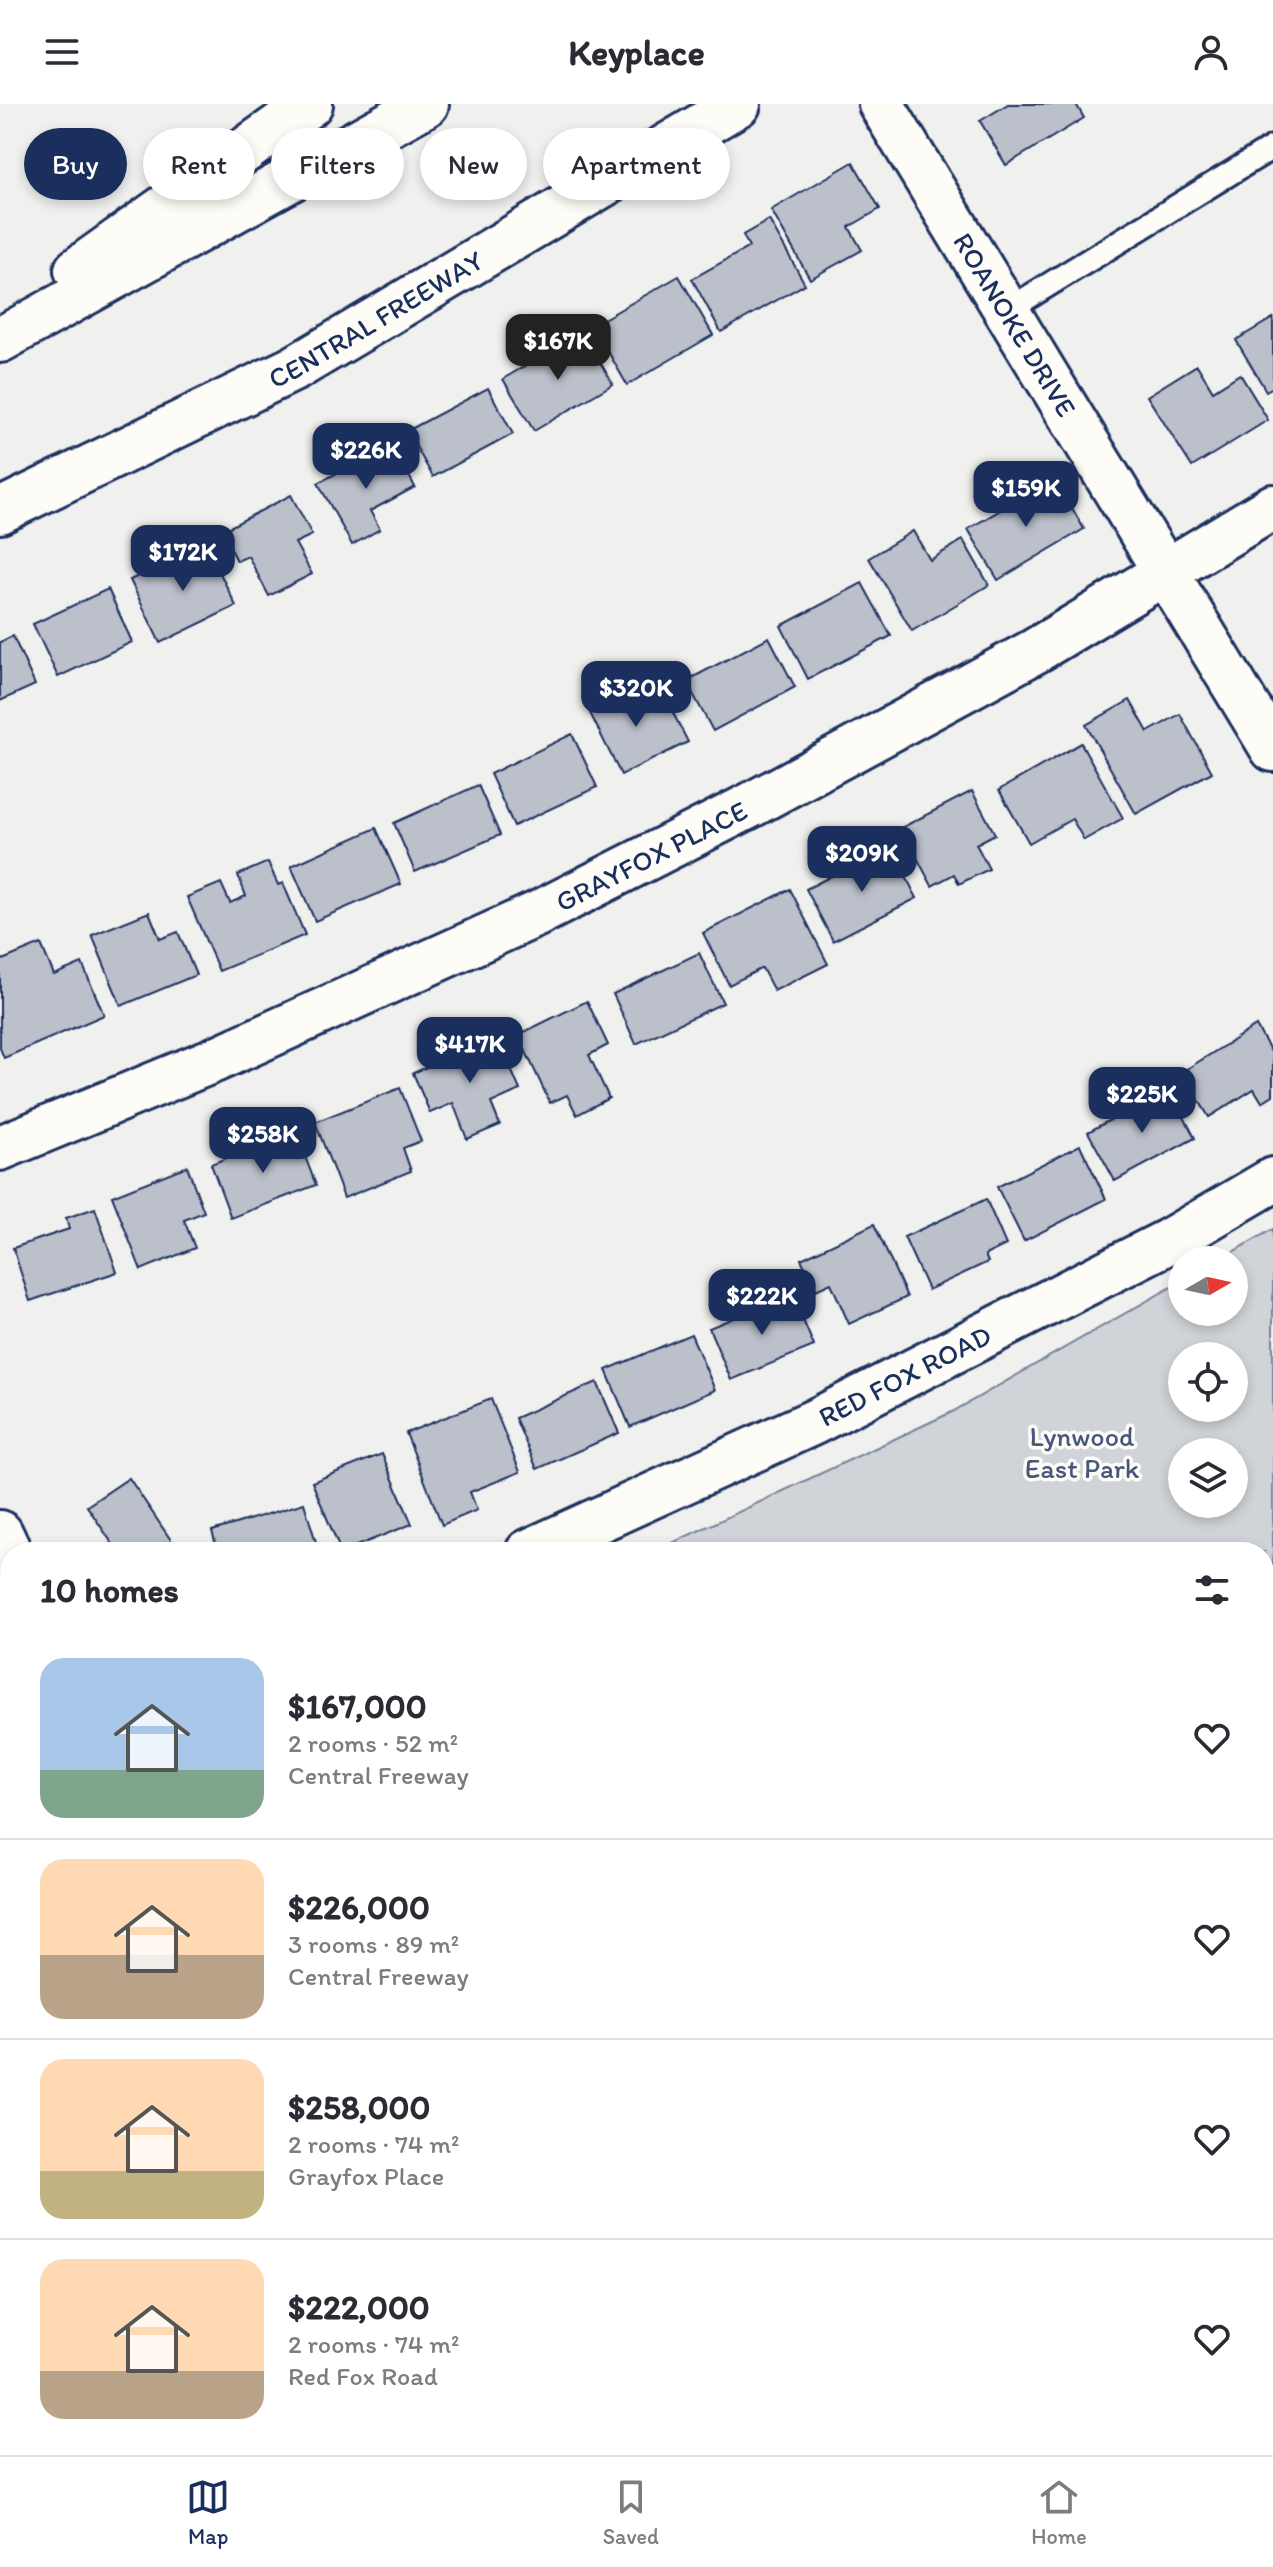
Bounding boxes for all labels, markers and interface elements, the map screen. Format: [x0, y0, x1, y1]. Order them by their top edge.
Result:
icon: menu [40, 30, 84, 74]
icon: person [1189, 30, 1233, 74]
text: Keyplace [568, 31, 705, 74]
chip: Buy [24, 128, 127, 200]
chip: Rent [143, 128, 255, 200]
chip: Filters [271, 128, 404, 200]
chip: New [420, 128, 527, 200]
chip: Apartment [543, 128, 730, 200]
street label: ROANOKE DRIVE [946, 226, 1084, 423]
street label: CENTRAL FREEWAY [263, 243, 489, 395]
pin: $167K [502, 314, 614, 382]
text: $167K [524, 324, 592, 356]
pin: $226K [310, 423, 422, 491]
text: $226K [331, 433, 401, 465]
pin: $159K [970, 461, 1082, 529]
text: $159K [991, 471, 1061, 503]
pin: $172K [127, 525, 239, 593]
text: $172K [149, 535, 217, 567]
pin: $320K [580, 661, 692, 729]
text: $320K [599, 671, 673, 703]
street label: GRAYFOX PLACE [550, 793, 753, 919]
pin: $209K [806, 826, 918, 894]
text: $209K [825, 836, 899, 868]
pin: $417K [414, 1017, 526, 1085]
text: $417K [435, 1027, 505, 1059]
pin: $225K [1086, 1067, 1198, 1135]
text: $225K [1107, 1077, 1177, 1109]
pin: $258K [207, 1107, 319, 1175]
text: $258K [227, 1117, 299, 1149]
north arrow [1168, 1246, 1248, 1326]
map controls [1168, 1246, 1248, 1518]
pin: $222K [706, 1269, 818, 1337]
text: $222K [727, 1279, 797, 1311]
street label: RED FOX ROAD [813, 1318, 997, 1434]
button: locate [1168, 1342, 1248, 1422]
park label: Lynwood East Park [1025, 1419, 1140, 1485]
button: layers [1168, 1438, 1248, 1518]
icon: filters [1190, 1568, 1234, 1612]
text: 10 homes [40, 1570, 179, 1611]
text: $167,000 [288, 1686, 427, 1727]
icon: home [104, 1690, 200, 1786]
icon: heart [1190, 1716, 1234, 1760]
text: 2 rooms · 52 m² [288, 1727, 458, 1759]
text: Central Freeway [288, 1759, 469, 1791]
text: $226,000 [288, 1887, 430, 1928]
icon: home [104, 1891, 200, 1987]
icon: heart [1190, 1917, 1234, 1961]
text: 3 rooms · 89 m² [288, 1928, 459, 1960]
text: Central Freeway [288, 1960, 469, 1992]
text: $258,000 [288, 2087, 431, 2128]
icon: home [104, 2091, 200, 2187]
icon: heart [1190, 2117, 1234, 2161]
text: 2 rooms · 74 m² [288, 2128, 459, 2160]
text: Grayfox Place [288, 2160, 444, 2192]
text: $222,000 [288, 2287, 430, 2328]
icon: home [104, 2291, 200, 2387]
icon: heart [1190, 2317, 1234, 2361]
text: 2 rooms · 74 m² [288, 2328, 459, 2360]
text: Red Fox Road [288, 2360, 438, 2392]
tab: Map [186, 2475, 230, 2550]
tab: Saved [603, 2475, 659, 2550]
tab: Home [1031, 2475, 1087, 2550]

